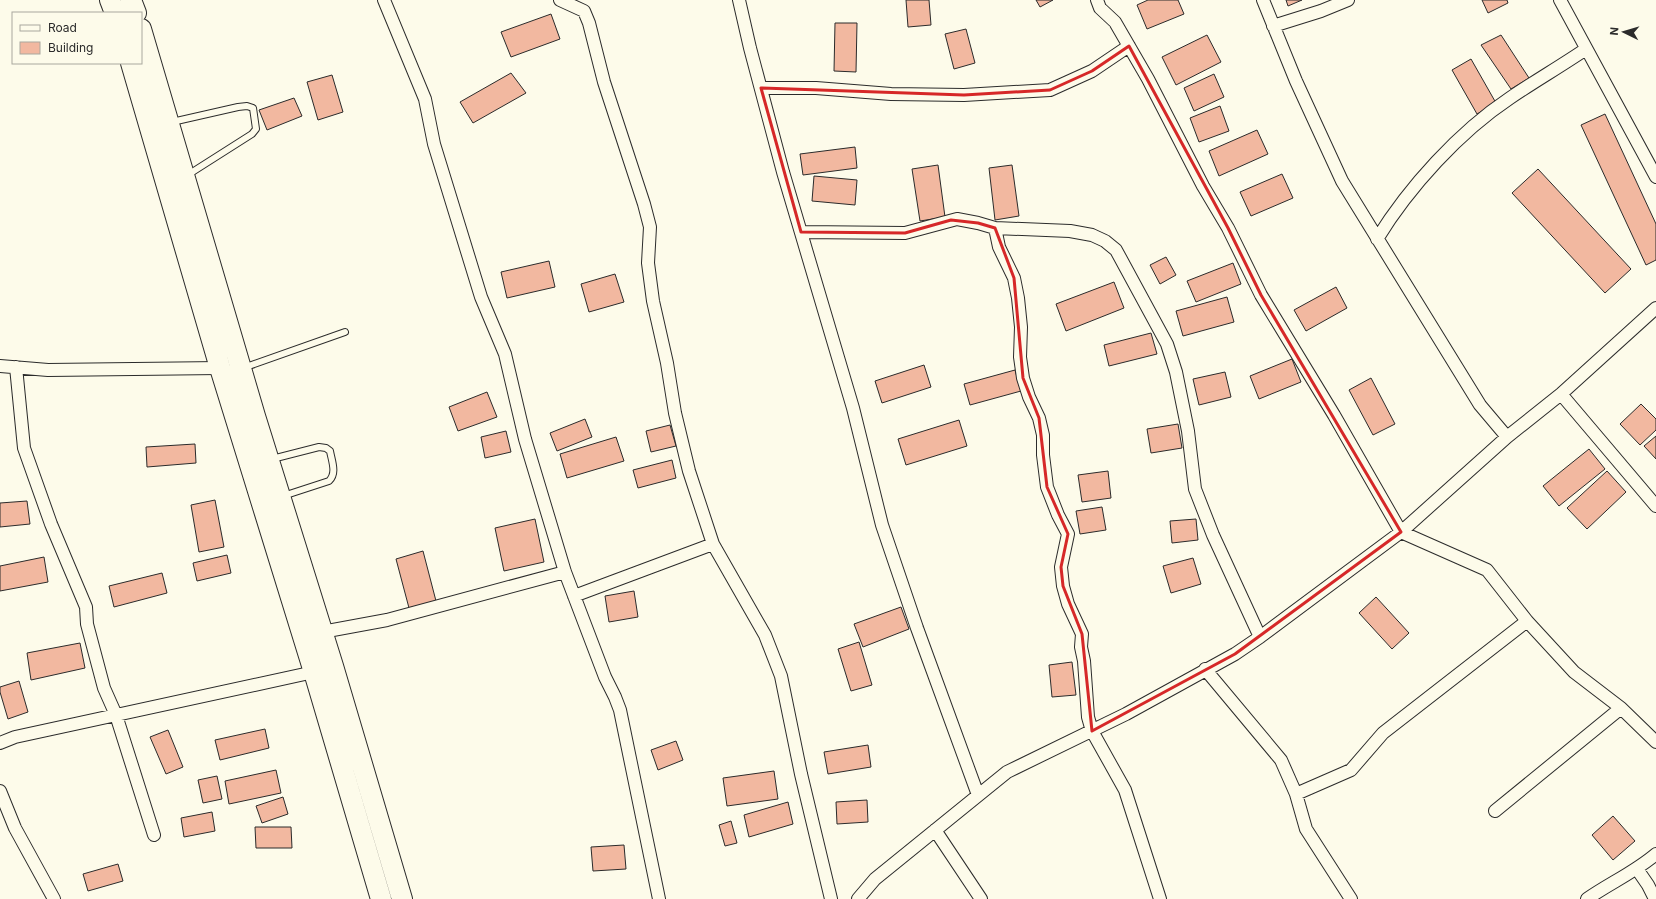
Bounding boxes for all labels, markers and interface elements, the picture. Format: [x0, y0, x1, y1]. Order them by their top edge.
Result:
legend [12, 12, 142, 64]
north arrow [1604, 12, 1644, 52]
text: Road [48, 20, 77, 35]
text: N [1607, 26, 1621, 36]
text: Building [48, 40, 93, 55]

